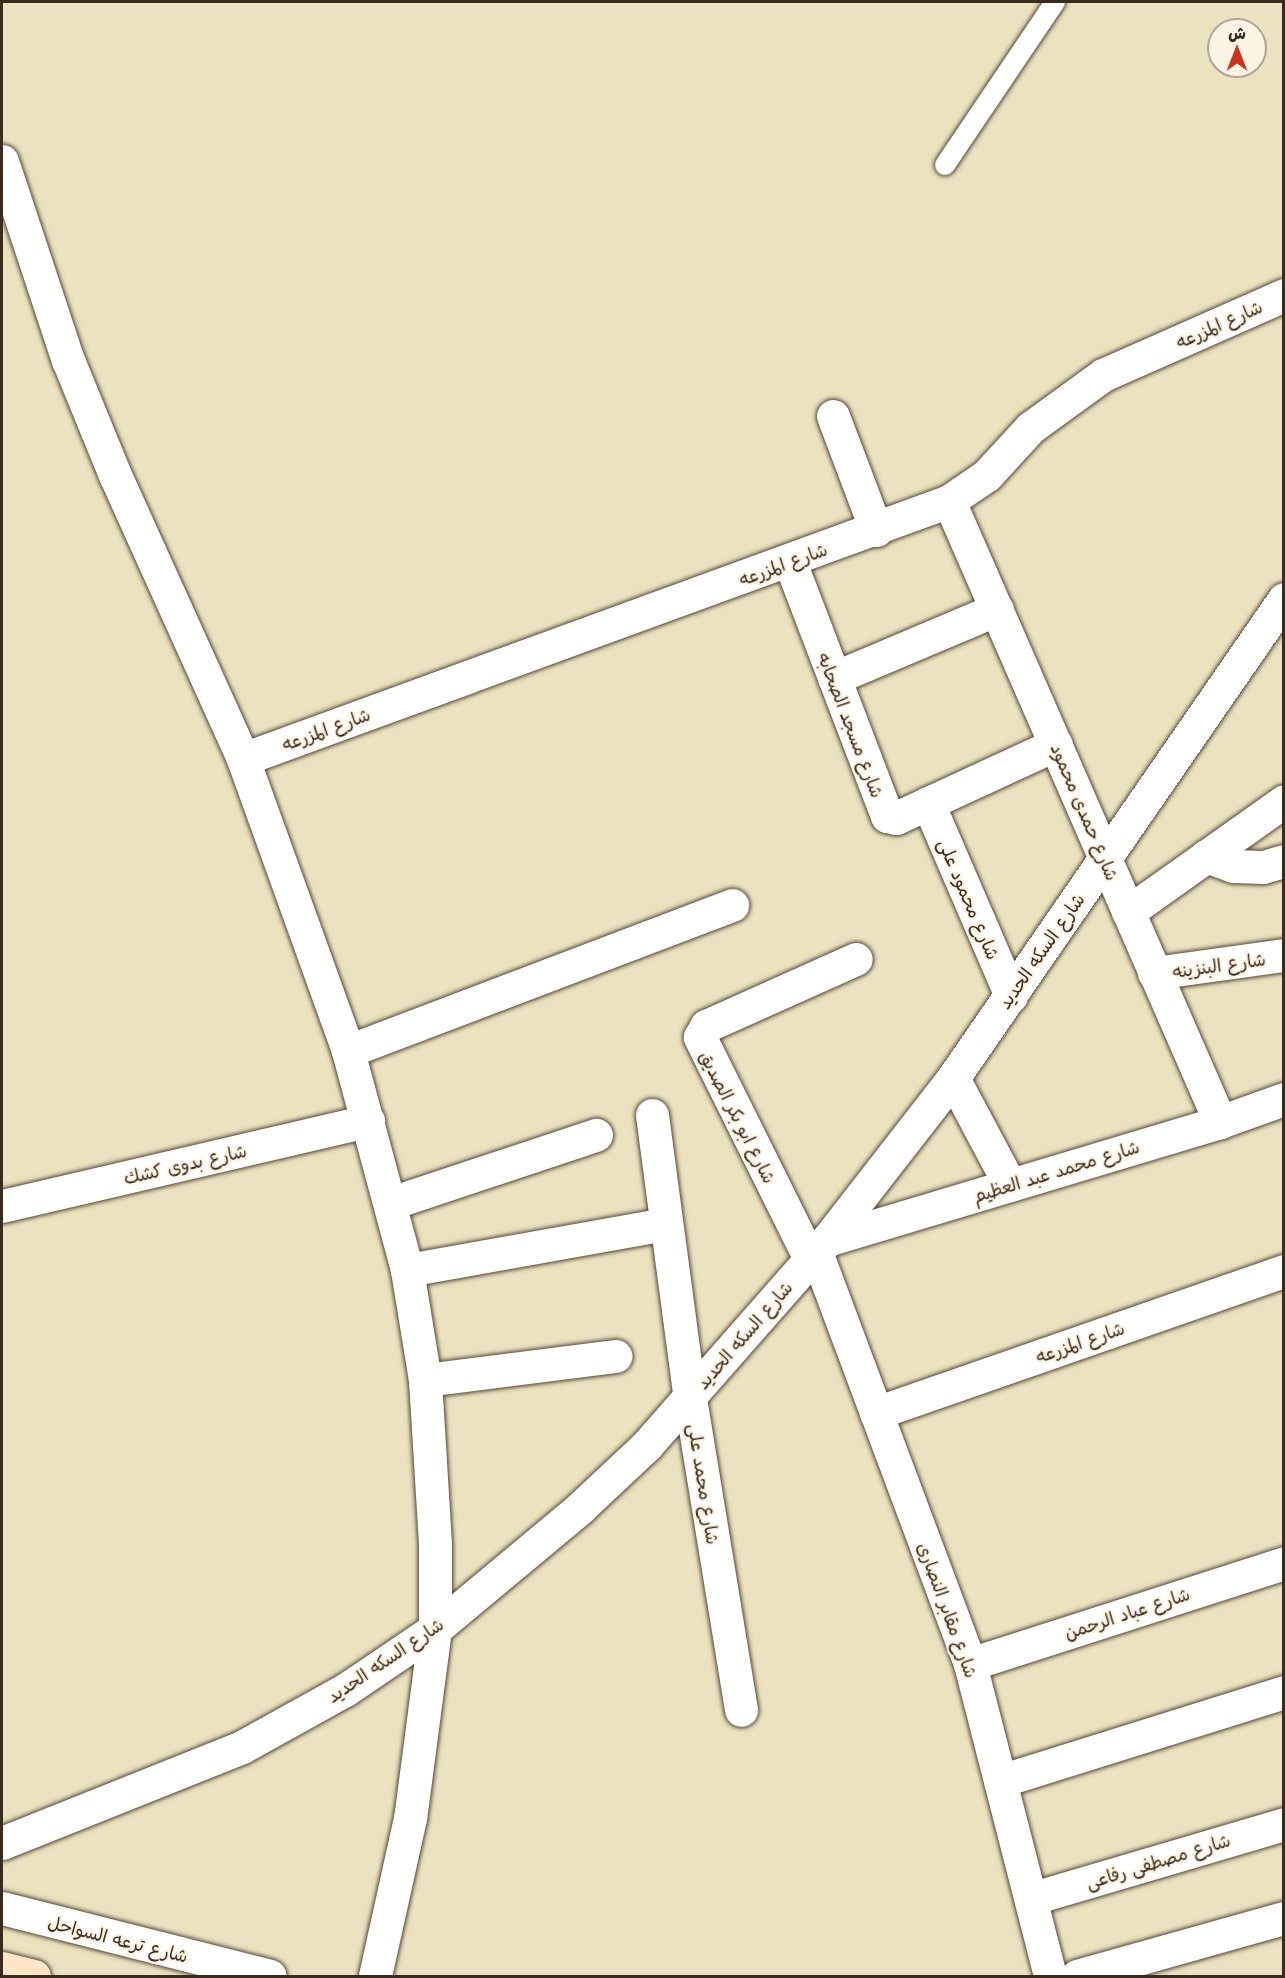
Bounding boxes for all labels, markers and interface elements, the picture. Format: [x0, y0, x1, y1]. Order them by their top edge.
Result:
north arrow [1207, 18, 1267, 78]
text: ش [1228, 20, 1246, 44]
street label: شارع المزرعه [1172, 295, 1266, 353]
street label: شارع المزرعه [736, 538, 830, 590]
street label: شارع مسجد الصحابه [813, 649, 889, 801]
street label: شارع المزرعه [279, 703, 373, 755]
street label: شارع حمدى محمود [1046, 740, 1124, 884]
street label: شارع محمود على [934, 835, 1004, 963]
street label: شارع السكه الحديد [993, 889, 1089, 1013]
street label: شارع البنزينه [1171, 948, 1267, 982]
street label: شارع ابو بكر الصديق [695, 1047, 781, 1187]
street label: شارع محمد عبد العظيم [970, 1135, 1142, 1207]
street label: شارع بدوى كشك [121, 1139, 249, 1189]
street label: شارع السكه الحديد [691, 1277, 797, 1393]
street label: شارع المزرعه [1033, 1317, 1127, 1367]
street label: شارع محمد على [684, 1422, 724, 1546]
street label: شارع مقابر النصارى [913, 1539, 983, 1681]
street label: شارع عباد الرحمن [1061, 1583, 1193, 1643]
street label: شارع السكه الحديد [323, 1613, 447, 1707]
street label: شارع مصطفى رفاعى [1083, 1829, 1233, 1893]
street label: شارع ترعه السواحل [46, 1911, 190, 1967]

